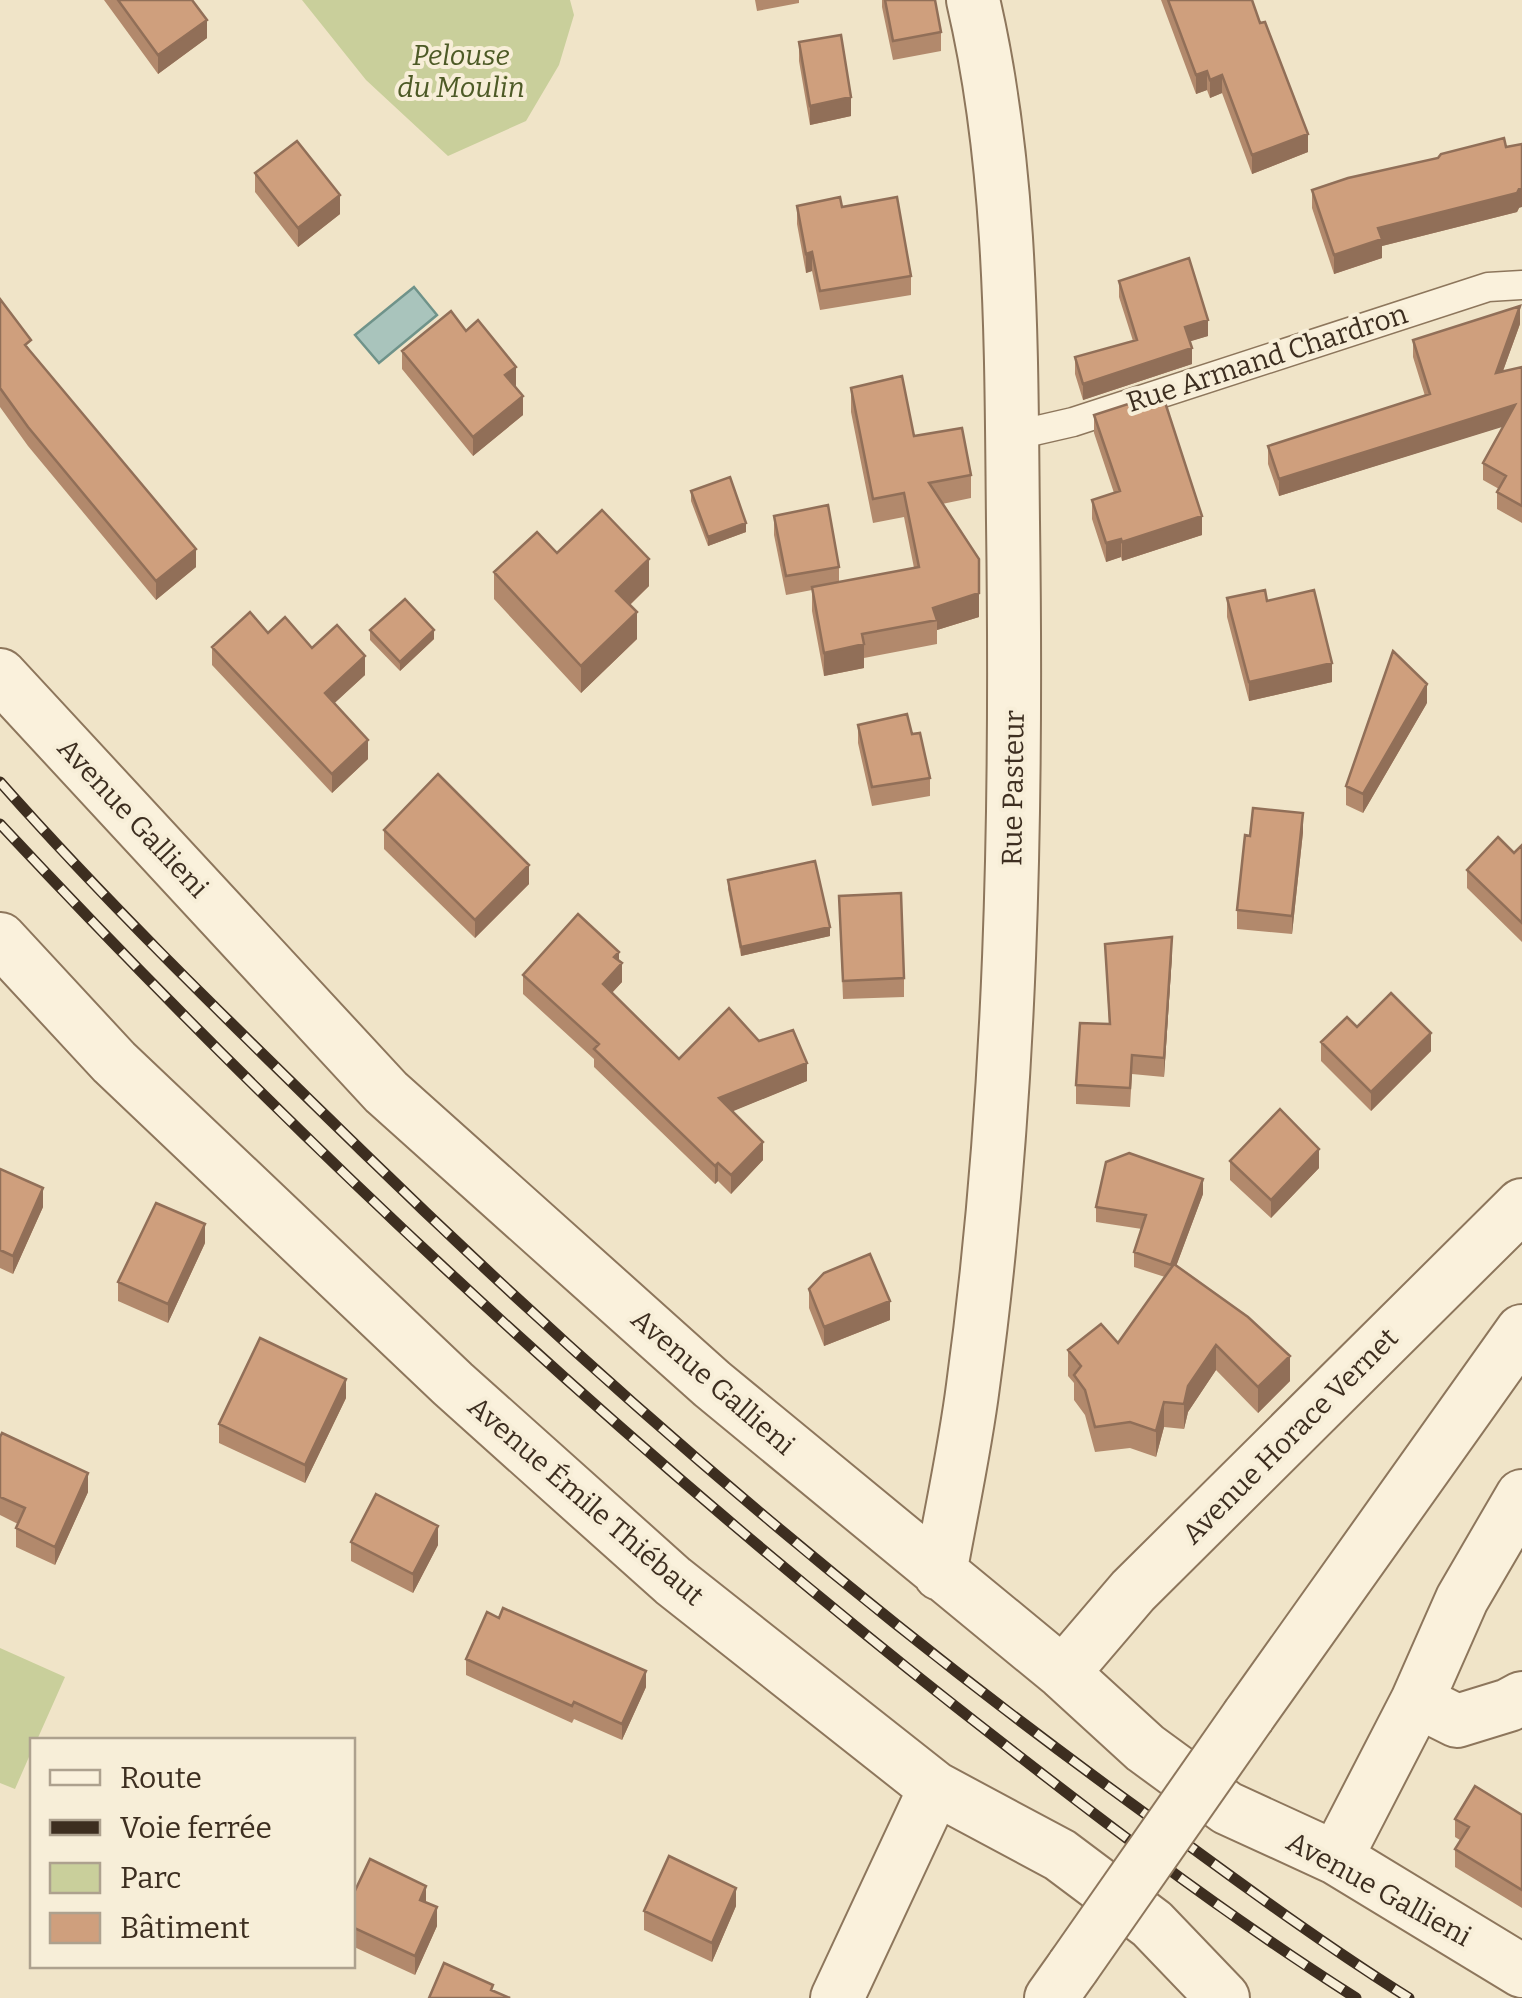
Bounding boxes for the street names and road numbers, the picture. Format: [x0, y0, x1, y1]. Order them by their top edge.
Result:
street label: Rue Armand Chardron [1122, 297, 1412, 419]
street label: Rue Pasteur [995, 710, 1031, 866]
street label: Avenue Gallieni [51, 732, 215, 904]
street label: Avenue Gallieni [625, 1302, 801, 1462]
street label: Avenue Horace Vernet [1175, 1321, 1405, 1551]
street label: Avenue Émile Thiébaut [461, 1389, 711, 1612]
street label: Avenue Gallieni [1281, 1825, 1477, 1953]

